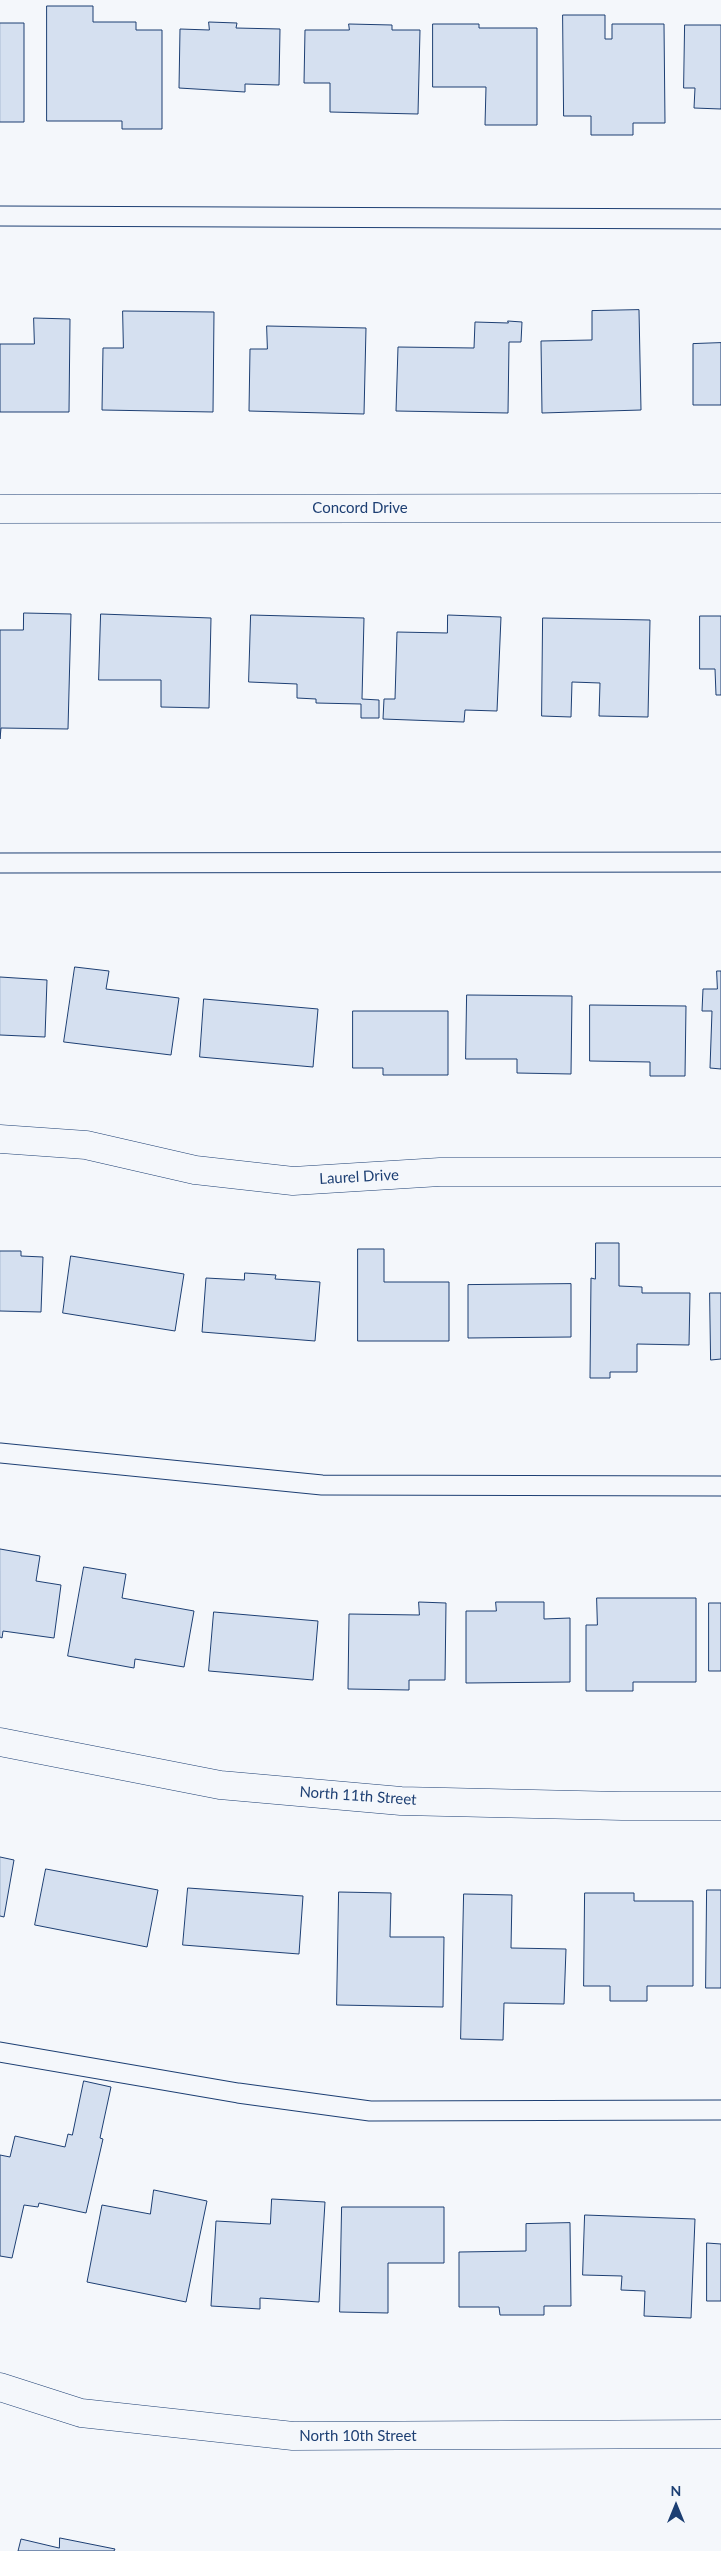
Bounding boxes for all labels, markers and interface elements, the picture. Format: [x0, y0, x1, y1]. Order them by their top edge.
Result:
street label: Concord Drive [312, 499, 408, 517]
street label: Laurel Drive [319, 1166, 399, 1188]
street label: North 11th Street [299, 1783, 417, 1809]
street label: North 10th Street [299, 2427, 417, 2445]
north arrow [651, 2481, 701, 2531]
text: N [671, 2482, 681, 2499]

